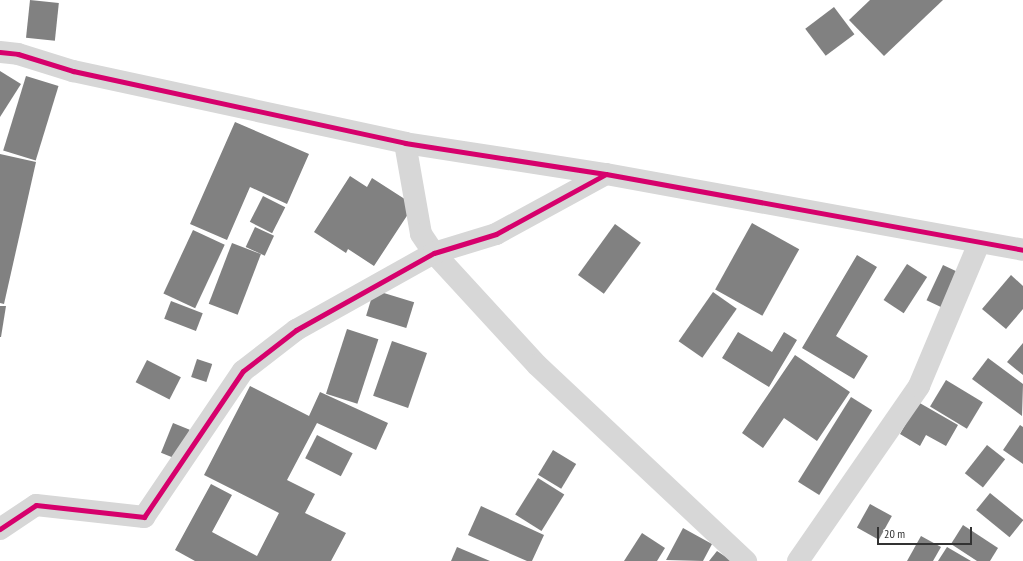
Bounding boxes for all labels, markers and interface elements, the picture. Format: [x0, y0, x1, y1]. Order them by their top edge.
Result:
scale bar [879, 519, 974, 545]
text: 20 m [884, 526, 905, 541]

